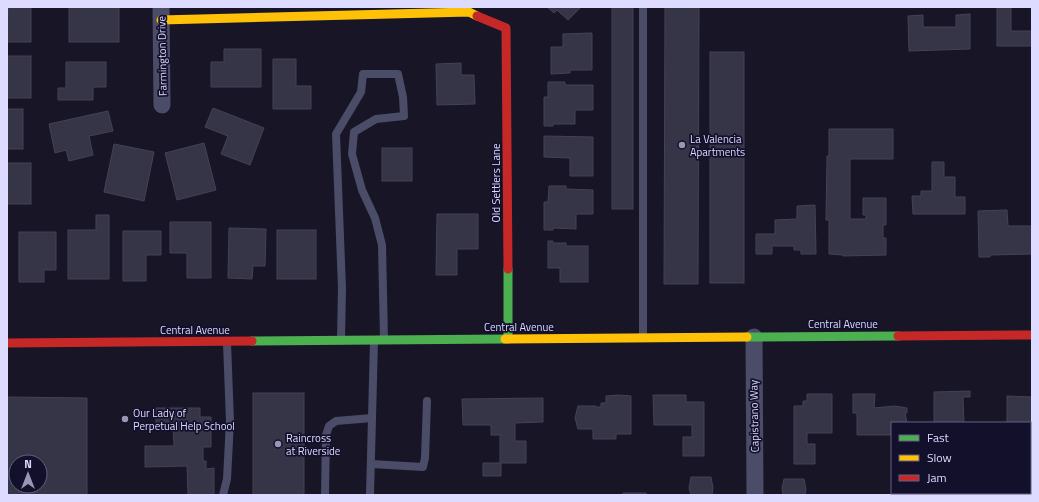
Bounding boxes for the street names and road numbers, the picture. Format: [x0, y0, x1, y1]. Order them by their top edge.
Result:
street label: Farmington Drive [153, 15, 171, 96]
street label: Old Settlers Lane [488, 143, 504, 222]
street label: Central Avenue [808, 316, 878, 332]
street label: Central Avenue [484, 319, 554, 335]
street label: Central Avenue [160, 322, 230, 338]
street label: Capistrano Way [745, 379, 763, 452]

